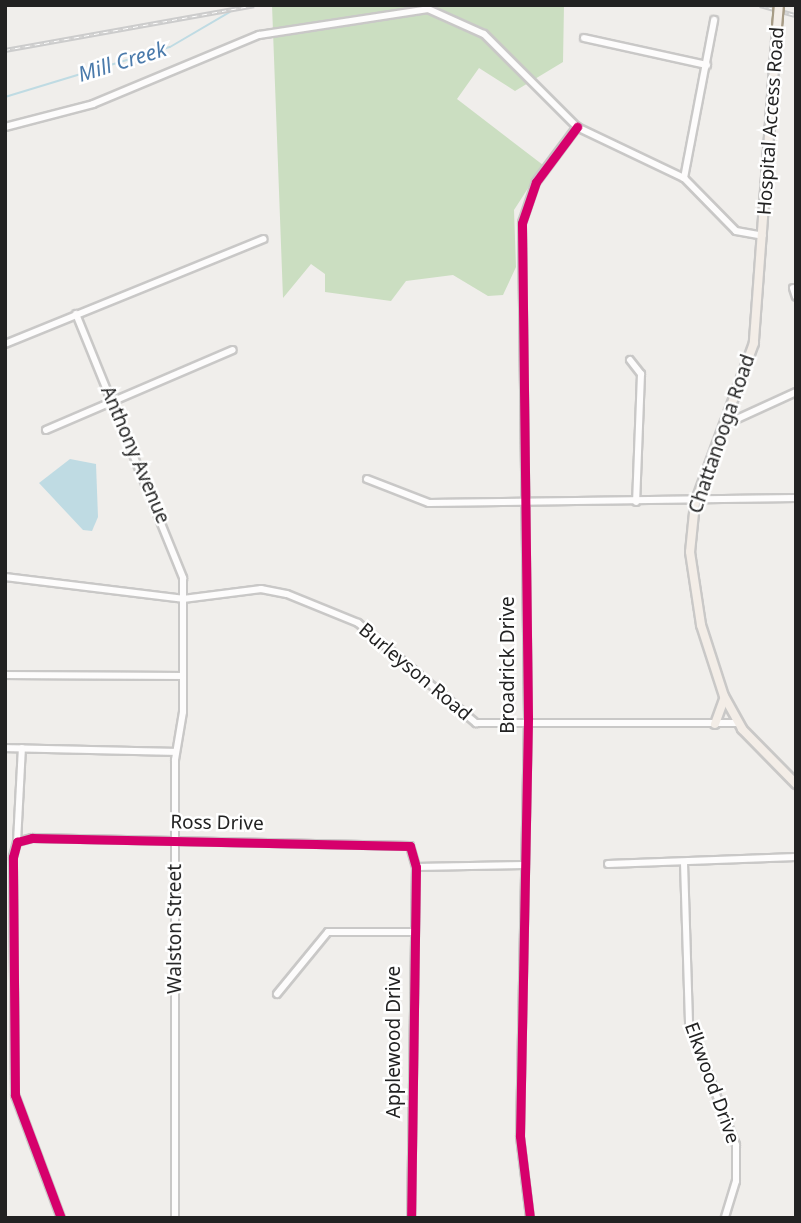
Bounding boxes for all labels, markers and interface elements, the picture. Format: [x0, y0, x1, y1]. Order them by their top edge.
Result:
street label: Hospital Access Road [753, 26, 789, 216]
water label: Mill Creek [75, 36, 169, 86]
street label: Chattanooga Road [684, 352, 760, 516]
street label: Anthony Avenue [96, 383, 174, 527]
street label: Broadrick Drive [497, 596, 519, 734]
street label: Burleyson Road [354, 618, 476, 726]
street label: Ross Drive [170, 811, 264, 835]
street label: Walston Street [164, 864, 186, 994]
street label: Applewood Drive [383, 966, 405, 1118]
street label: Elkwood Drive [680, 1019, 744, 1147]

